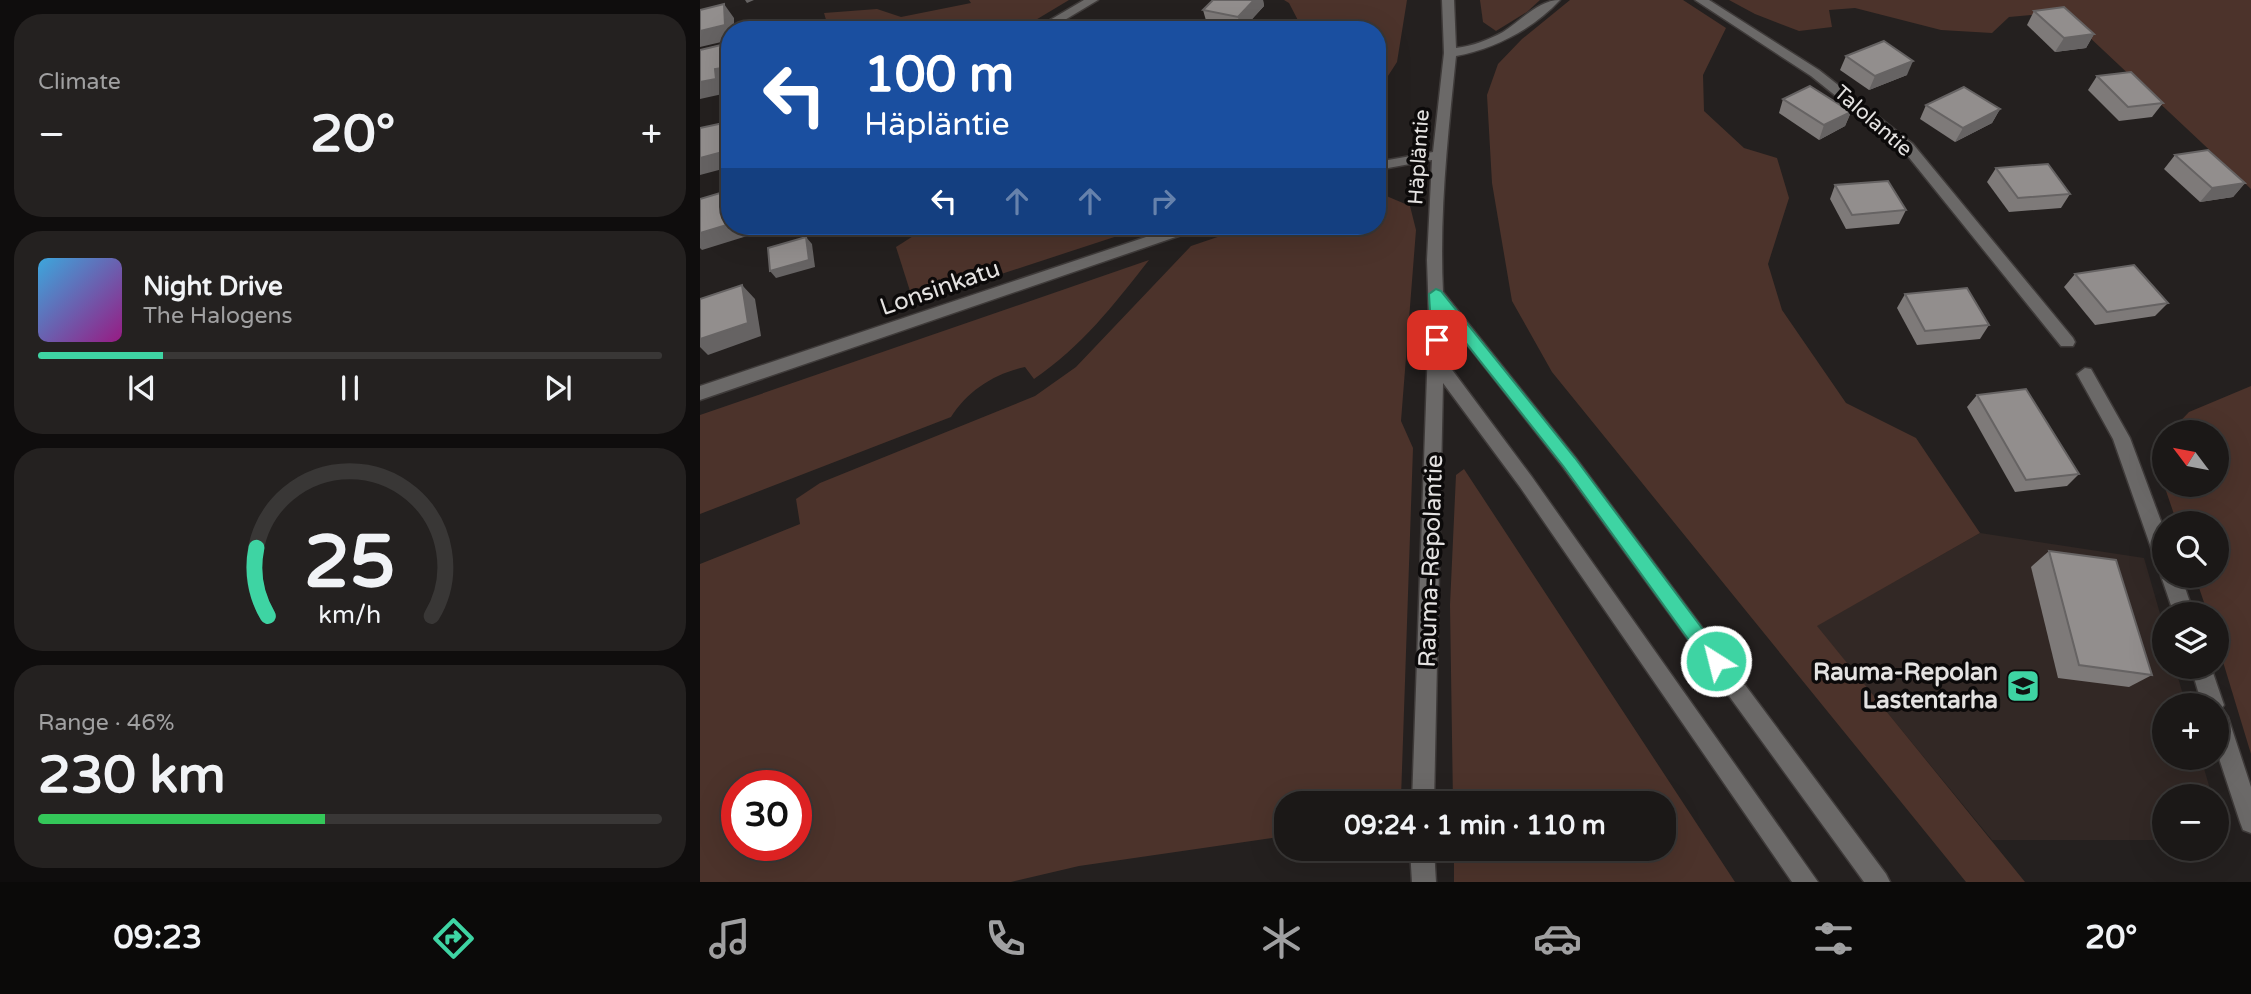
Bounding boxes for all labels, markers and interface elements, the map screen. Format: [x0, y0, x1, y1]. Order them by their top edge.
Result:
text: 100 m [864, 46, 1014, 105]
icon: left [749, 49, 840, 140]
text: Climate [38, 68, 121, 96]
street label: Talolantie [1829, 80, 1917, 162]
text: 20° [310, 103, 395, 166]
text: Häpläntie [864, 106, 1010, 144]
street label: Häpläntie [1403, 108, 1435, 206]
text: − [38, 112, 65, 158]
text: + [641, 112, 662, 158]
icon: left [925, 182, 963, 220]
icon: ahead [998, 182, 1036, 220]
icon: ahead [1071, 182, 1109, 220]
icon: right [1144, 182, 1182, 220]
street label: Lonsinkatu [876, 254, 1004, 322]
text: Night Drive [143, 271, 283, 302]
text: The Halogens [143, 302, 292, 330]
pin [1407, 310, 1467, 370]
icon: arrive [1418, 321, 1456, 359]
icon: previous [123, 369, 161, 407]
icon: pause [331, 369, 369, 407]
icon: next [539, 369, 577, 407]
north arrow [2152, 420, 2230, 497]
map controls [2152, 420, 2229, 861]
street label: Rauma-Repolantie [1413, 454, 1449, 668]
button: search [2152, 511, 2229, 588]
text: 25 [304, 519, 396, 607]
text: km/h [319, 599, 381, 629]
button: layers [2152, 602, 2229, 679]
position arrow [1679, 624, 1753, 698]
place label: Rauma-Repolan Lastentarha [1813, 658, 1998, 715]
school or university icon: Rauma-Repolan Lastentarha [2004, 667, 2042, 705]
button: + [2152, 693, 2229, 770]
text: Range · 46% [38, 709, 174, 737]
text: 230 km [38, 744, 226, 807]
speed limit sign: 30 [721, 770, 812, 861]
button: − [2152, 784, 2229, 861]
text: 09:24 · 1 min · 110 m [1344, 810, 1606, 841]
icon: directions [429, 914, 478, 963]
icon: music [705, 914, 754, 963]
icon: phone [981, 914, 1030, 963]
icon: climate [1257, 914, 1306, 963]
icon: car [1533, 914, 1582, 963]
icon: filters [1809, 914, 1858, 963]
text: 09:23 [113, 919, 202, 957]
text: 20° [2085, 919, 2137, 957]

